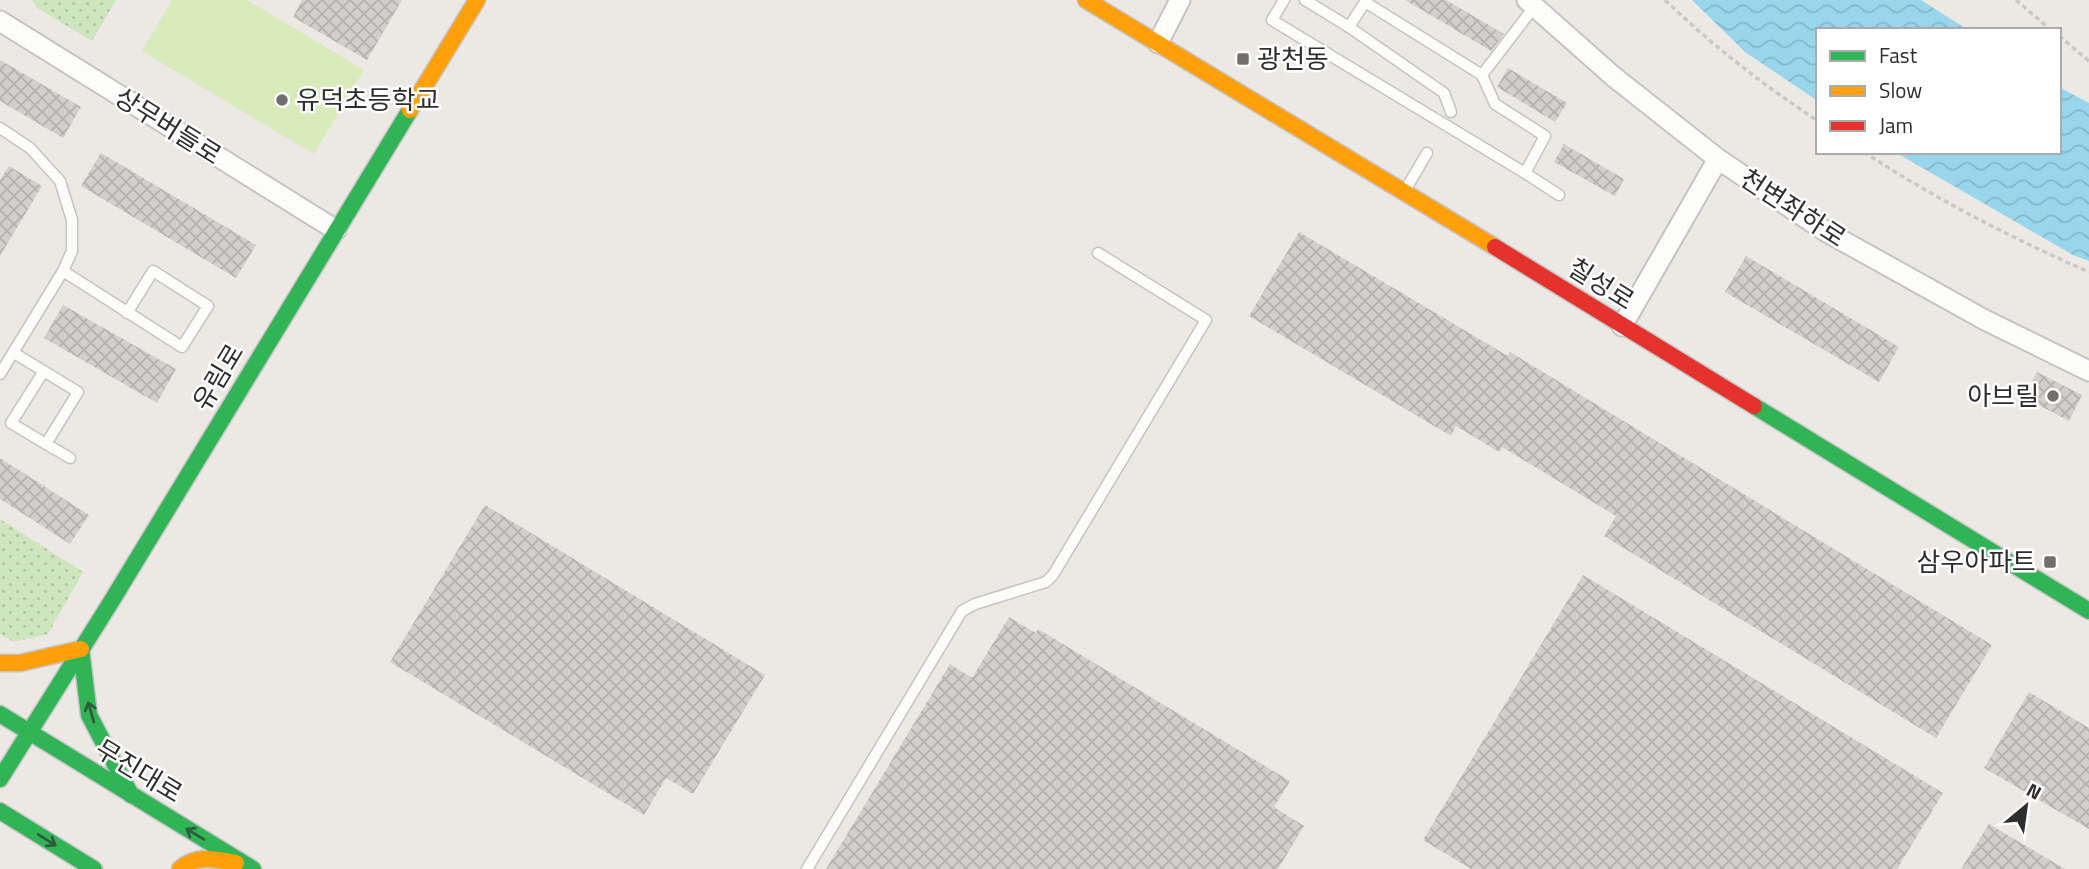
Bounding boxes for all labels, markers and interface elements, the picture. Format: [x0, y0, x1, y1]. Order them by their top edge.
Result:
legend [1816, 28, 2061, 154]
place label: 광천동 [1257, 39, 1329, 78]
text: Fast [1879, 39, 1918, 71]
marker: 광천동 [1235, 51, 1251, 67]
text: Slow [1879, 74, 1922, 106]
street label: 상무버들로 [107, 77, 229, 174]
place label: 유덕초등학교 [296, 80, 440, 119]
marker: 유덕초등학교 [274, 92, 290, 108]
text: Jam [1879, 109, 1913, 141]
street label: 천변좌하로 [1732, 159, 1854, 257]
street label: 칠성로 [1561, 248, 1642, 319]
street label: 유림로 [182, 336, 253, 418]
place label: 아브릴 [1967, 376, 2039, 415]
marker: 아브릴 [2045, 388, 2061, 404]
place label: 삼우아파트 [1916, 542, 2036, 581]
marker: 삼우아파트 [2042, 554, 2058, 570]
one-way arrow [83, 702, 96, 724]
street label: 무진대로 [88, 729, 190, 812]
north arrow [1991, 771, 2061, 841]
text: N [2022, 775, 2047, 807]
one-way arrow [186, 826, 206, 840]
one-way arrow [37, 834, 57, 848]

